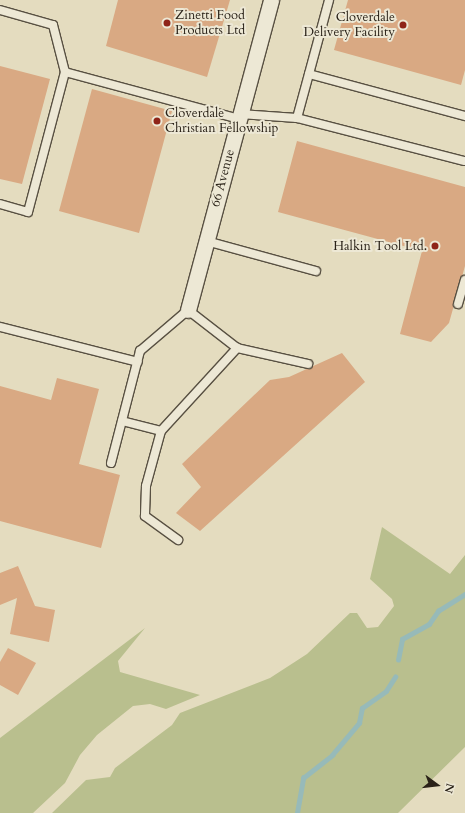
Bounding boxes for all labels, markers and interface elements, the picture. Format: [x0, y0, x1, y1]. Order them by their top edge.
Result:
place label: Zinetti Food Products Ltd [175, 8, 245, 39]
place label: Cloverdale Delivery Facility [303, 10, 395, 41]
marker: Zinetti Food Products Ltd [162, 18, 172, 28]
marker: Cloverdale Delivery Facility [398, 20, 408, 30]
place label: Cloverdale Christian Fellowship [165, 106, 279, 137]
marker: Cloverdale Christian Fellowship [152, 116, 162, 126]
street label: 66 Avenue [208, 148, 238, 208]
place label: Halkin Tool Ltd. [333, 238, 427, 254]
marker: Halkin Tool Ltd. [430, 241, 440, 251]
north arrow [417, 765, 457, 805]
text: N [441, 782, 458, 795]

